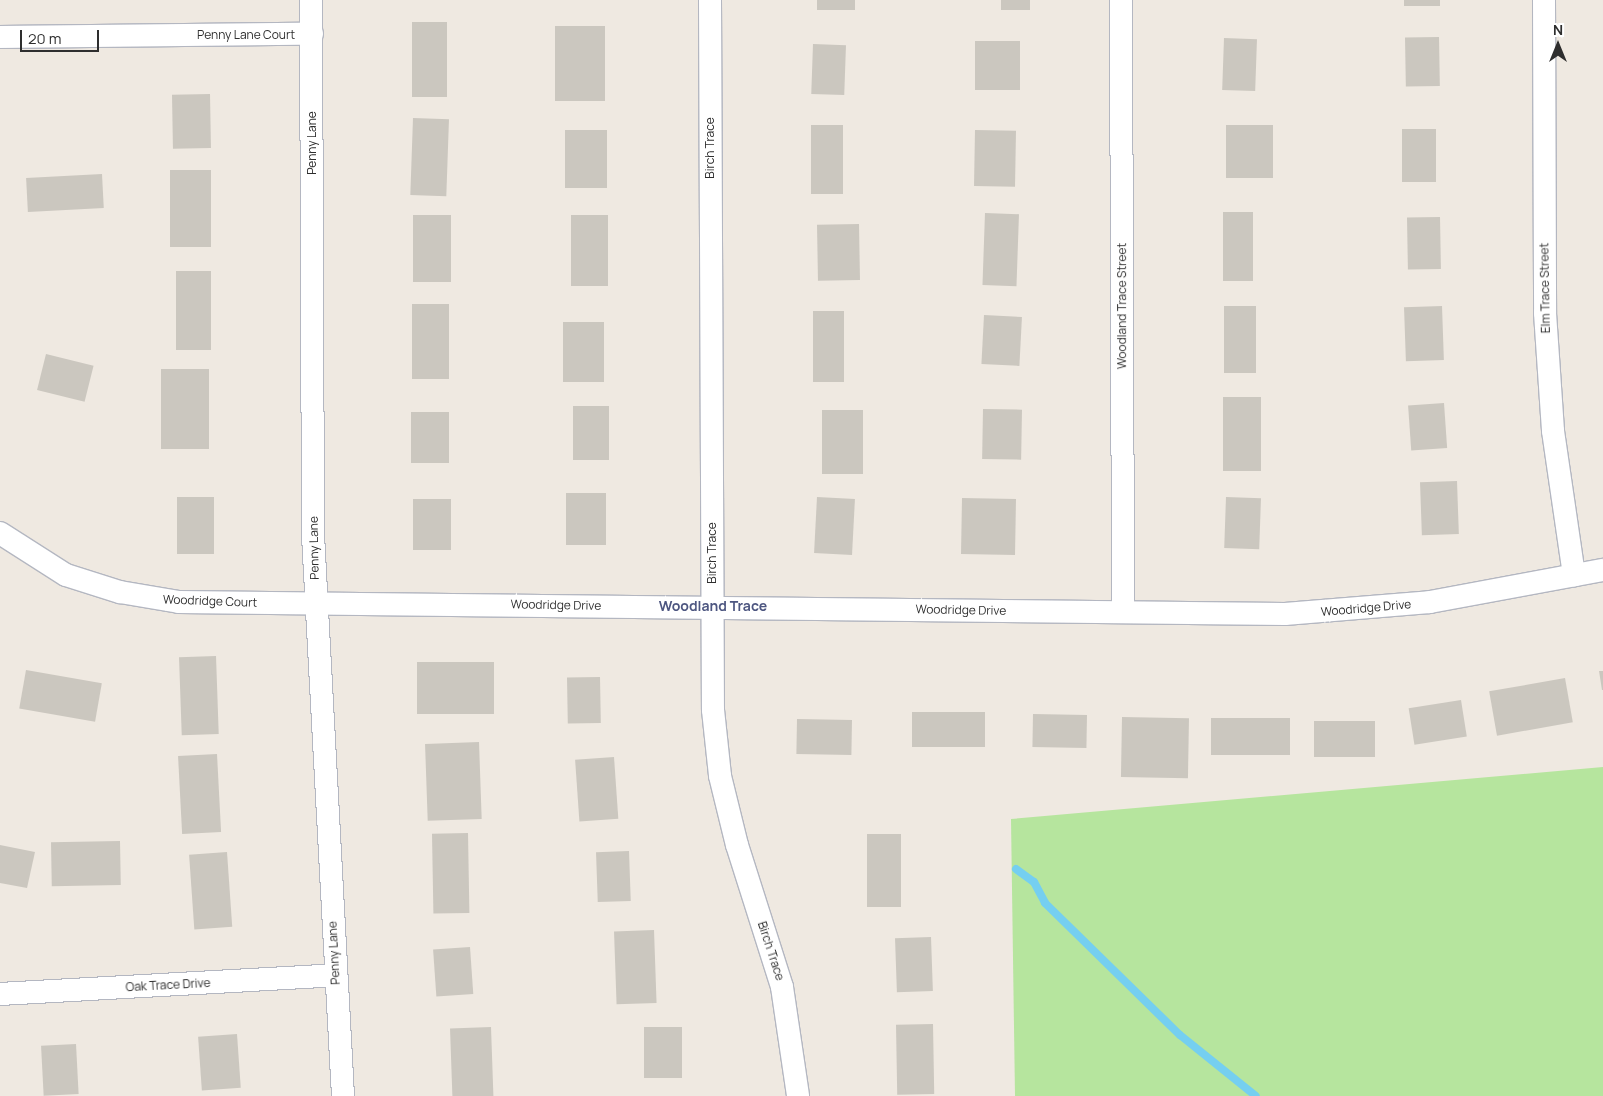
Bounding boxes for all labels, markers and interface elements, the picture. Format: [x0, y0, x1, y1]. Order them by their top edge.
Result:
scale bar [22, 20, 101, 52]
north arrow [1533, 20, 1583, 70]
text: N [1553, 20, 1563, 39]
text: 20 m [28, 28, 61, 49]
street label: Penny Lane Court [197, 28, 295, 42]
street label: Penny Lane [305, 111, 319, 175]
street label: Birch Trace [703, 117, 717, 179]
street label: Woodland Trace Street [1115, 243, 1129, 369]
street label: Elm Trace Street [1537, 243, 1553, 333]
street label: Penny Lane [306, 516, 322, 580]
street label: Birch Trace [705, 522, 719, 584]
street label: Woodridge Court [163, 592, 257, 610]
street label: Woodridge Drive [511, 597, 601, 613]
street label: Woodridge Drive [1320, 597, 1412, 619]
district label: Woodland Trace [659, 598, 767, 614]
street label: Woodridge Drive [916, 602, 1006, 618]
street label: Birch Trace [755, 920, 787, 982]
street label: Penny Lane [325, 921, 343, 985]
street label: Oak Trace Drive [125, 976, 211, 994]

